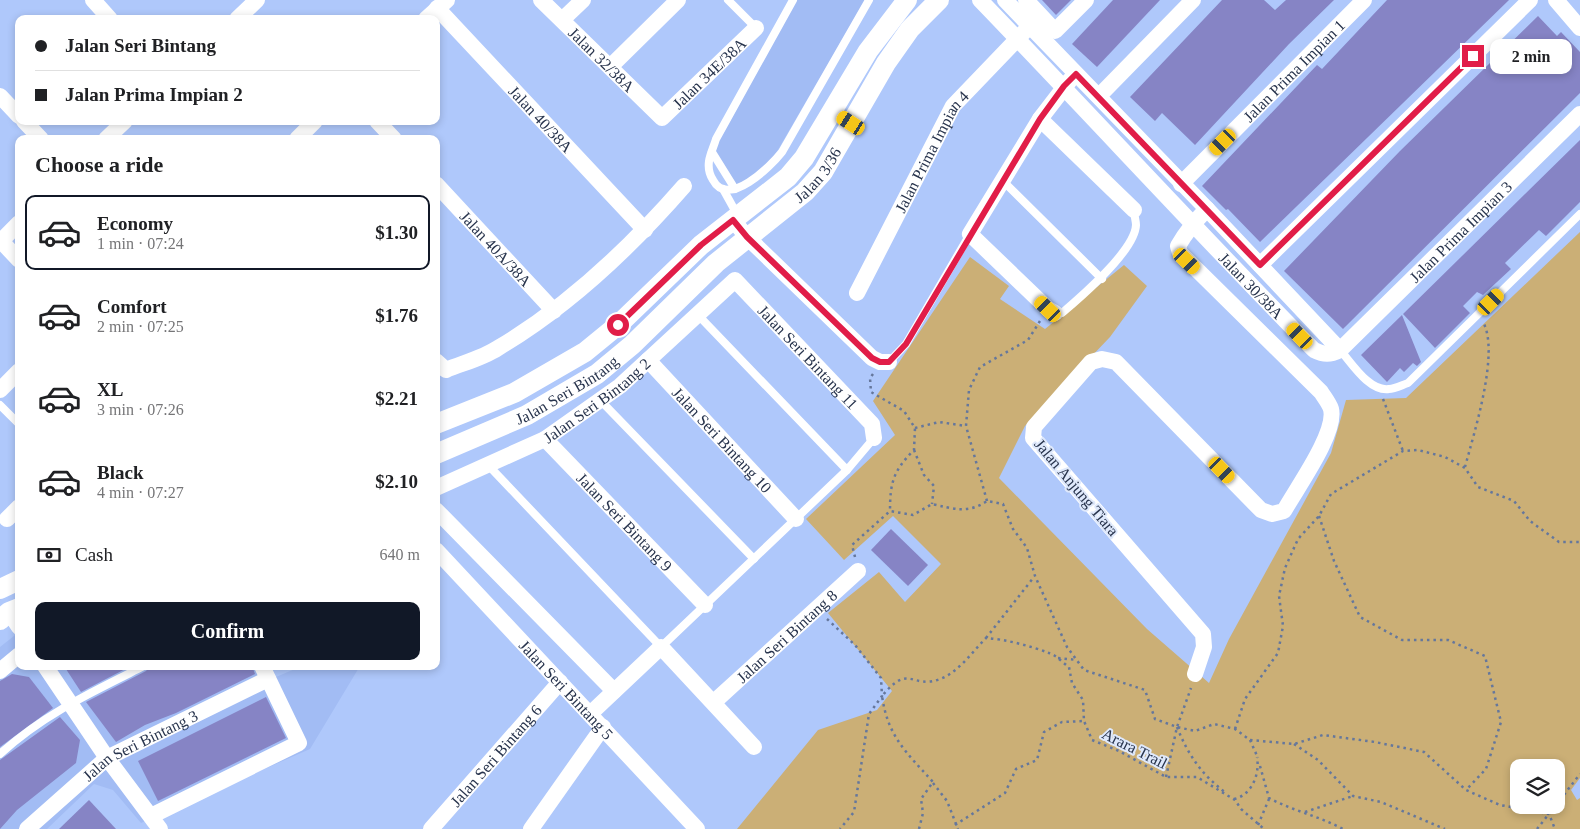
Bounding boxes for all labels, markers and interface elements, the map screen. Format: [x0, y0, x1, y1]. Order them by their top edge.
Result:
street label: Jalan Prima Impian 1 [1240, 17, 1348, 125]
street label: Jalan 32/38A [565, 24, 638, 96]
street label: Jalan 34E/38A [669, 34, 750, 112]
text: Jalan Seri Bintang [65, 35, 216, 56]
callout: 2 min [1490, 38, 1573, 74]
route end [1462, 45, 1484, 67]
text: 2 min [1512, 48, 1550, 65]
street label: Jalan 40/38A [505, 82, 576, 156]
text: Jalan Prima Impian 2 [65, 84, 243, 105]
street label: Jalan Prima Impian 4 [892, 87, 972, 215]
car [834, 109, 867, 137]
car [1207, 126, 1238, 158]
street label: Jalan 3/36 [791, 145, 844, 206]
text: Choose a ride [35, 152, 163, 177]
street label: Jalan Prima Impian 3 [1406, 178, 1515, 286]
street label: Jalan 40A/38A [456, 208, 535, 290]
icon: car [37, 210, 82, 255]
text: Economy [97, 213, 173, 234]
text: $1.30 [375, 222, 418, 243]
text: 1 min · 07:24 [97, 235, 184, 252]
car [1171, 245, 1203, 277]
street label: Jalan 30/38A [1216, 249, 1287, 323]
car [1475, 286, 1506, 318]
icon: car [37, 293, 82, 338]
car [1032, 293, 1064, 325]
text: Comfort [97, 296, 167, 317]
street label: Jalan Seri Bintang 11 [755, 302, 861, 413]
text: $1.76 [375, 305, 418, 326]
route start [607, 314, 629, 336]
text: 2 min · 07:25 [97, 318, 184, 335]
car [1284, 320, 1315, 352]
street label: Jalan Seri Bintang [513, 352, 622, 428]
street label: Jalan Seri Bintang 2 [540, 355, 654, 446]
icon: car [37, 376, 82, 421]
text: XL [97, 379, 123, 400]
street label: Jalan Seri Bintang 10 [669, 384, 775, 496]
text: $2.21 [375, 388, 418, 409]
text: 3 min · 07:26 [97, 401, 184, 418]
street label: Jalan Anjung Tiara [1030, 436, 1122, 540]
car [1206, 454, 1237, 486]
icon: car [37, 459, 82, 504]
text: Black [97, 462, 143, 483]
street label: Jalan Seri Bintang 9 [573, 470, 675, 575]
text: $2.10 [375, 471, 418, 492]
text: 4 min · 07:27 [97, 484, 184, 501]
icon: cash [35, 541, 63, 569]
text: Cash [75, 544, 113, 565]
text: 640 m [380, 546, 420, 563]
street label: Jalan Seri Bintang 8 [733, 587, 840, 686]
button: Confirm [35, 602, 420, 660]
street label: Jalan Seri Bintang 5 [516, 637, 617, 743]
street label: Jalan Seri Bintang 6 [447, 701, 545, 810]
street label: Jalan Seri Bintang 3 [80, 707, 200, 784]
street label: Arara Trail [1099, 725, 1171, 772]
map controls [1510, 759, 1565, 814]
button: layers [1510, 759, 1565, 814]

